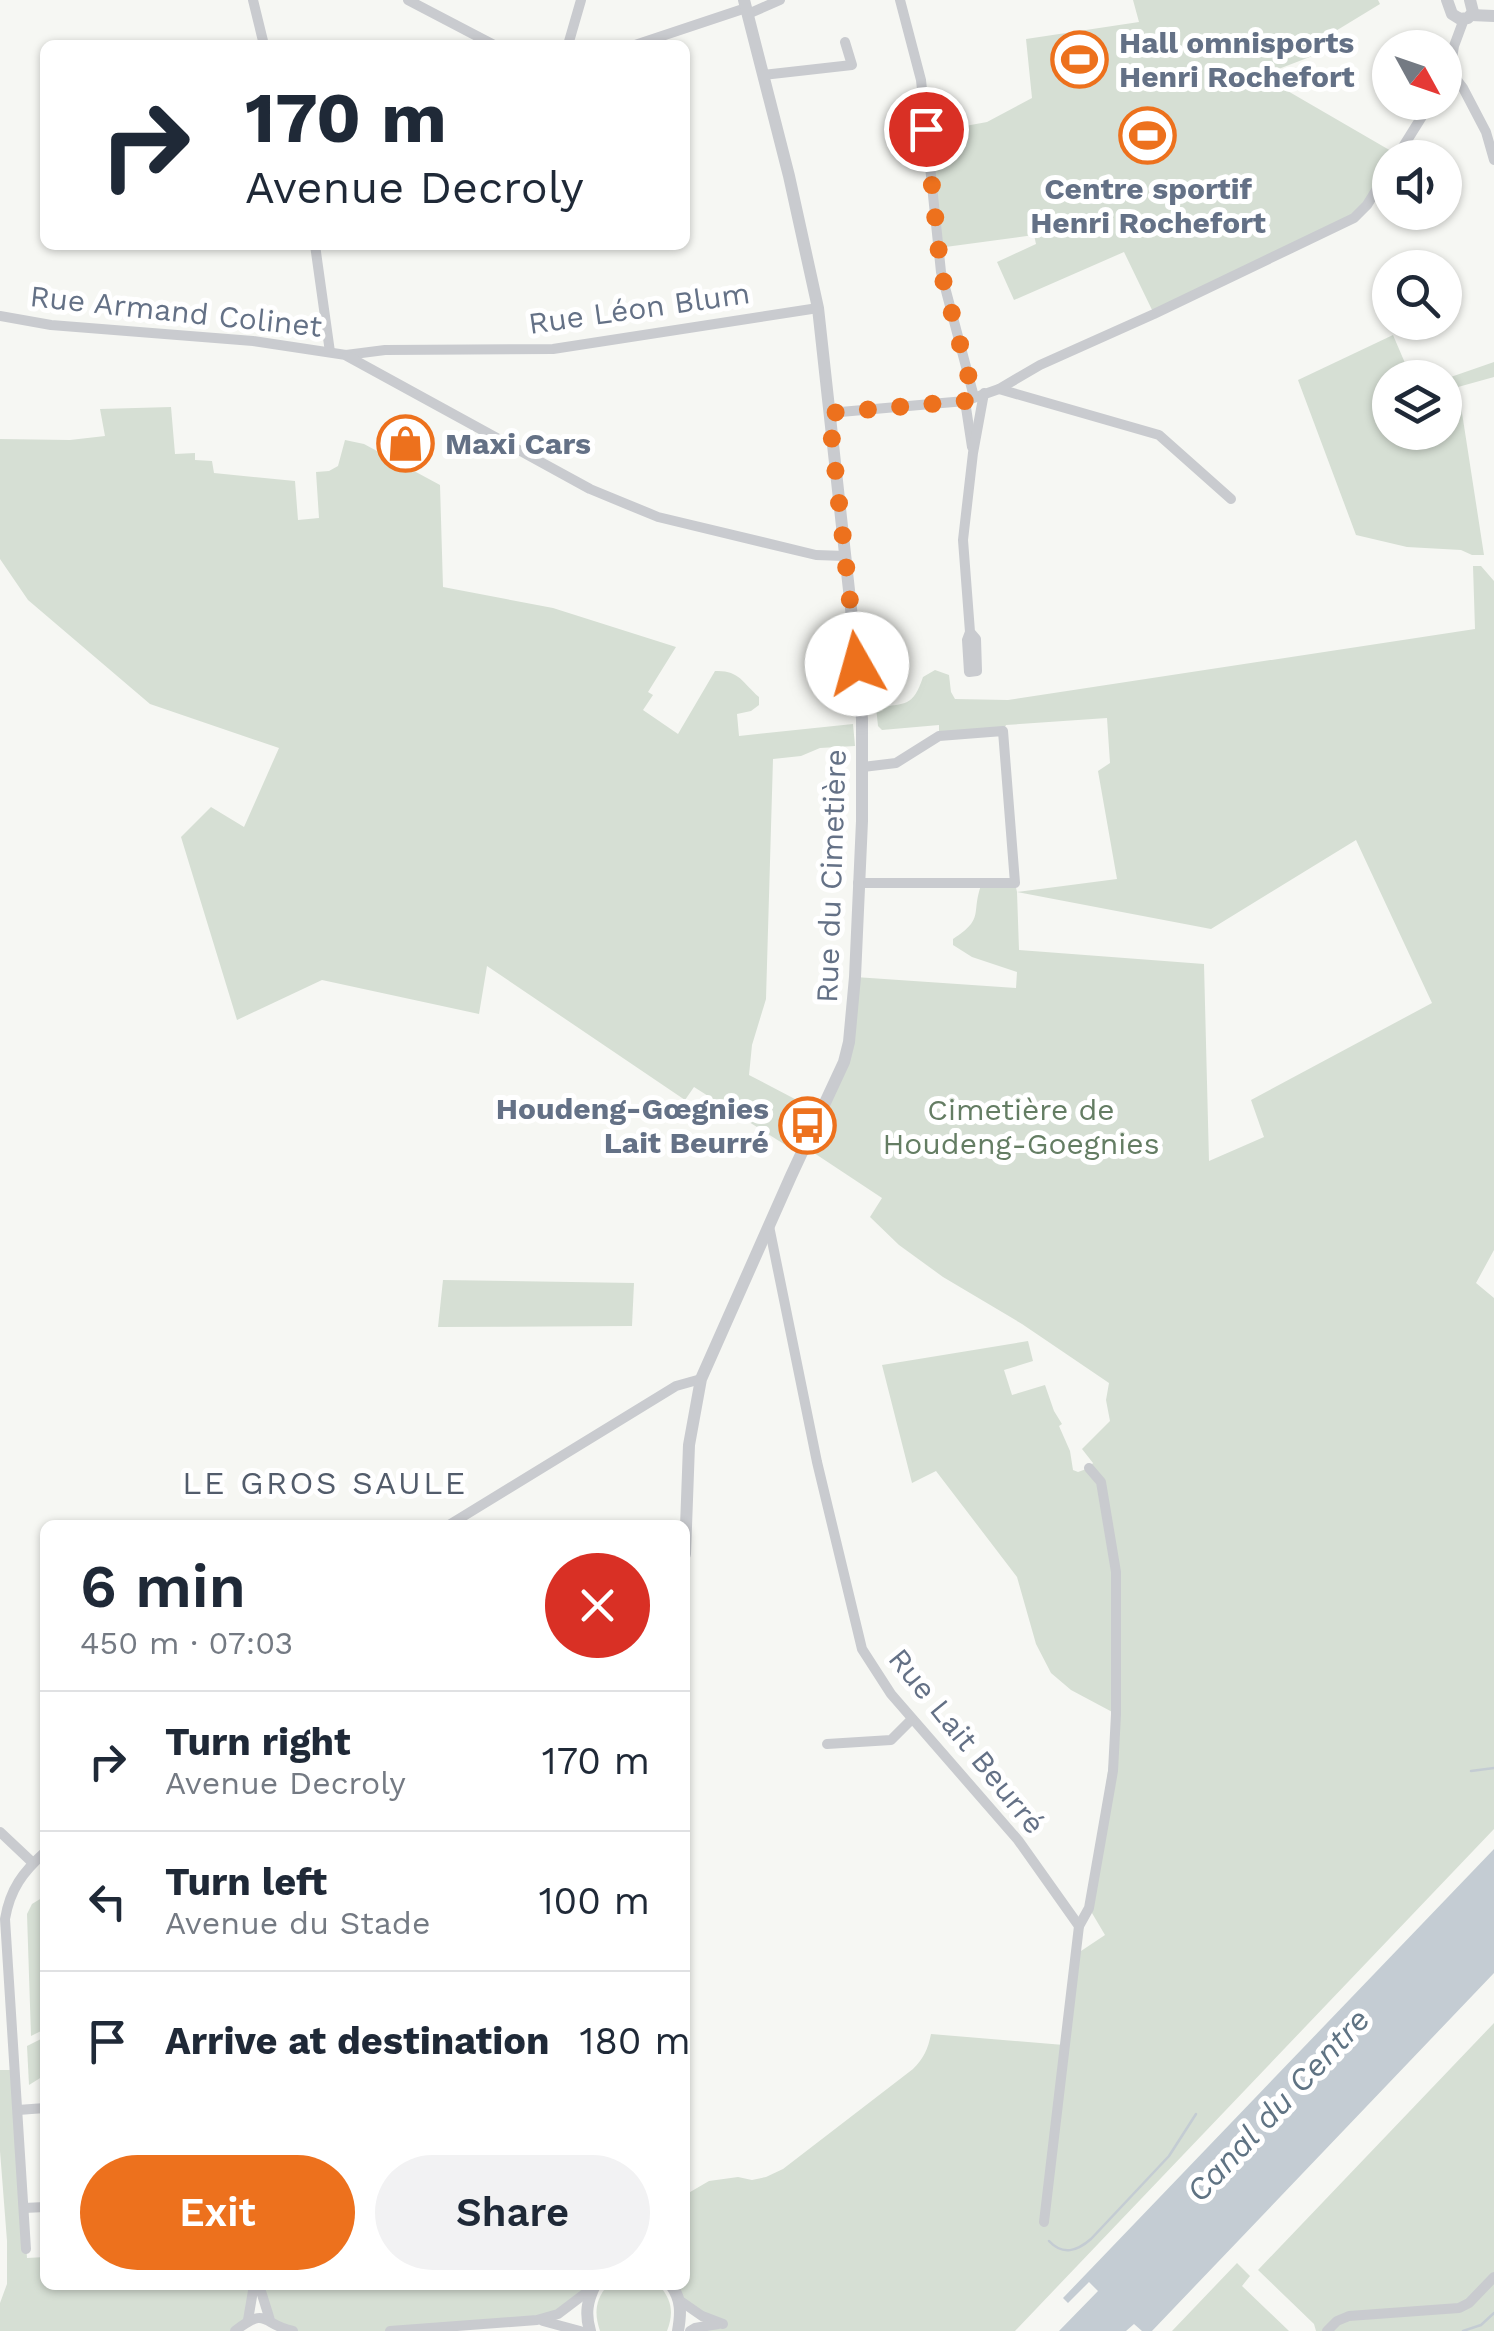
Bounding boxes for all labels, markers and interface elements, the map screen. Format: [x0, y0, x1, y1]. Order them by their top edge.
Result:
place label: Hall omnisports Henri Rochefort [1119, 25, 1355, 94]
sports icon: Hall omnisports Henri Rochefort [1050, 29, 1110, 89]
north arrow [1372, 30, 1462, 120]
map controls [1372, 30, 1462, 450]
text: 170 m [245, 77, 447, 159]
icon: right [80, 80, 210, 210]
pin [884, 87, 969, 172]
icon: arrive [899, 102, 954, 157]
sports icon: Centre sportif Henri Rochefort [1118, 106, 1178, 166]
button: sound [1372, 140, 1462, 230]
text: Avenue Decroly [245, 161, 584, 214]
place label: Centre sportif Henri Rochefort [1030, 171, 1266, 240]
button: search [1372, 250, 1462, 340]
street label: Rue Léon Blum [526, 275, 752, 341]
street label: Rue Armand Colinet [28, 278, 324, 344]
button: layers [1372, 360, 1462, 450]
shop icon: Maxi Cars [376, 413, 436, 473]
place label: Maxi Cars [445, 426, 591, 461]
position arrow [805, 612, 909, 716]
street label: Rue du Cimetière [809, 748, 853, 1004]
place label: Houdeng-Gœgnies Lait Beurré [496, 1091, 769, 1160]
park label: Cimetière de Houdeng-Goegnies [883, 1092, 1159, 1161]
bus stop icon: Houdeng-Gœgnies Lait Beurré [778, 1095, 838, 1155]
district label: LE GROS SAULE [182, 1464, 468, 1502]
text: 6 min [80, 1551, 246, 1622]
button: close [545, 1553, 650, 1658]
text: 450 m · 07:03 [80, 1624, 293, 1662]
street label: Rue Lait Beurré [882, 1641, 1052, 1841]
text: Turn right [165, 1720, 351, 1764]
icon: right [80, 1734, 135, 1789]
text: 170 m [542, 1739, 650, 1783]
text: Avenue Decroly [165, 1764, 406, 1802]
text: Turn left [165, 1860, 327, 1904]
icon: left [80, 1874, 135, 1929]
text: 100 m [539, 1879, 650, 1923]
text: Avenue du Stade [165, 1904, 430, 1942]
water label: Canal du Centre [1179, 2000, 1377, 2210]
icon: arrive [80, 2014, 135, 2069]
text: Arrive at destination [165, 2019, 550, 2063]
text: 180 m [580, 2019, 691, 2063]
button: Exit [80, 2155, 355, 2270]
button: Share [375, 2155, 650, 2270]

